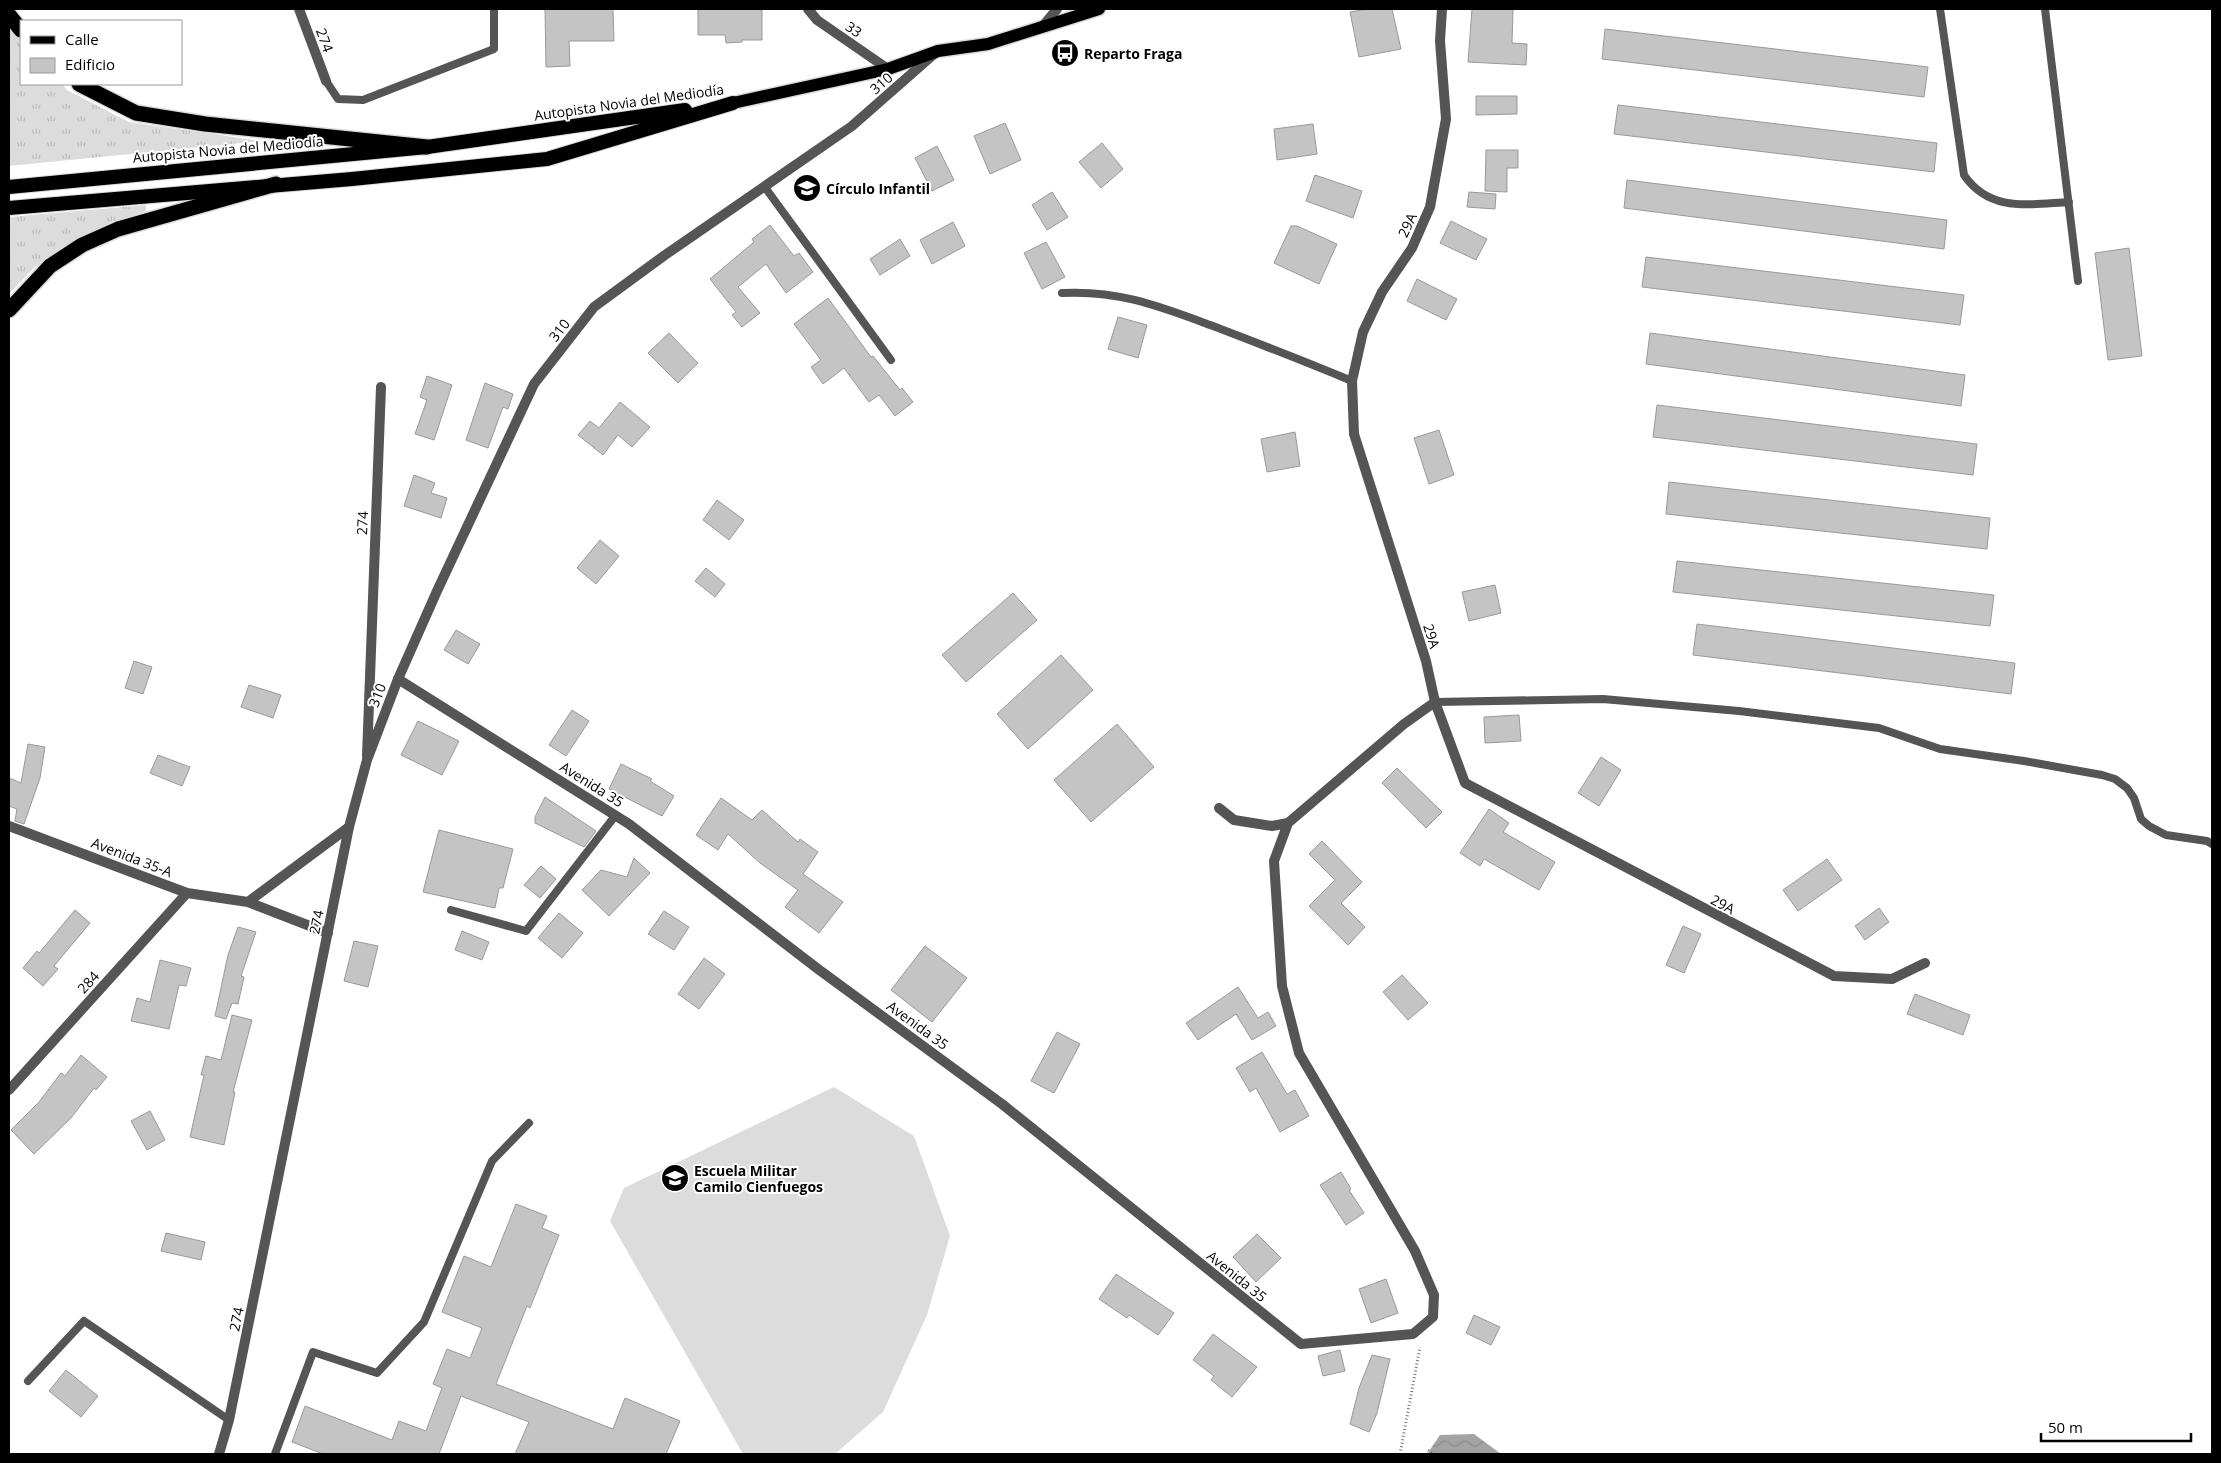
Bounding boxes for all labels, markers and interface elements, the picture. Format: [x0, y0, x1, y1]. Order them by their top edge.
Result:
street label: 33 [842, 17, 866, 41]
legend [20, 20, 182, 85]
street label: 274 [312, 25, 338, 55]
text: Calle [65, 29, 99, 49]
bus stop icon: Reparto Fraga [1050, 38, 1080, 68]
place label: Reparto Fraga [1084, 44, 1182, 63]
text: Edificio [65, 54, 115, 74]
street label: 310 [866, 68, 896, 98]
street label: Autopista Novia del Mediodía [533, 79, 725, 125]
street label: Autopista Novia del Mediodía [132, 131, 324, 167]
school or university icon: Círculo Infantil [792, 173, 822, 203]
place label: Círculo Infantil [826, 179, 930, 198]
street label: 29A [1393, 210, 1421, 240]
street label: 310 [544, 315, 574, 345]
street label: 274 [352, 511, 372, 535]
street label: 29A [1419, 621, 1445, 651]
street label: 310 [364, 680, 390, 710]
street label: Avenida 35 [557, 757, 627, 811]
street label: Avenida 35-A [89, 833, 175, 881]
street label: 29A [1708, 890, 1739, 918]
street label: 274 [304, 908, 328, 936]
street label: 284 [73, 967, 103, 997]
street label: Avenida 35 [883, 996, 953, 1054]
place label: Escuela Militar Camilo Cienfuegos [694, 1161, 823, 1196]
school or university icon: Escuela Militar Camilo Cienfuegos [660, 1163, 690, 1193]
street label: Avenida 35 [1203, 1246, 1271, 1306]
street label: 274 [224, 1305, 248, 1333]
scale bar [2041, 1410, 2191, 1442]
text: 50 m [2048, 1417, 2083, 1437]

